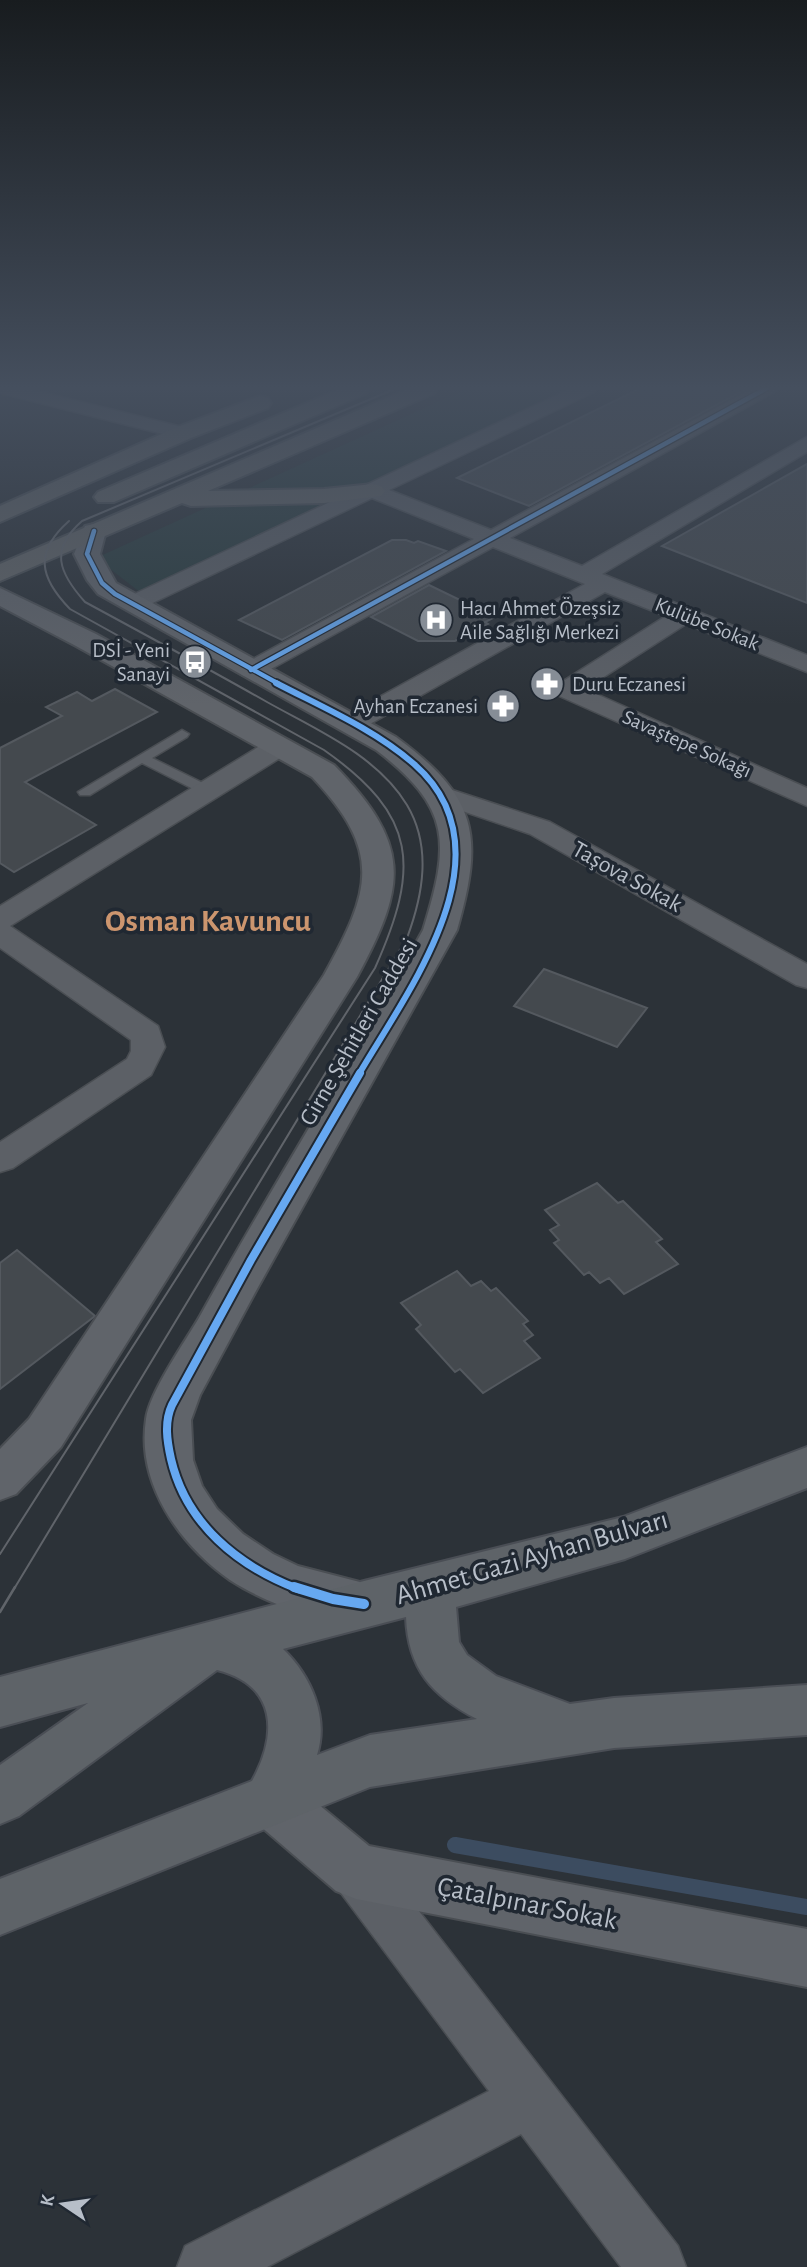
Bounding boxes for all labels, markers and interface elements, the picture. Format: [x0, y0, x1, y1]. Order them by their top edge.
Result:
street label: Kulübe Sokak [652, 594, 762, 654]
place label: Hacı Ahmet Özeşsiz Aile Sağlığı Merkezi [460, 597, 620, 643]
hospital icon: Hacı Ahmet Özeşsiz Aile Sağlığı Merkezi [417, 601, 455, 639]
place label: DSİ - Yeni Sanayi [92, 639, 170, 685]
bus stop icon: DSİ - Yeni Sanayi [176, 643, 214, 681]
pharmacy icon: Duru Eczanesi [528, 665, 566, 703]
place label: Duru Eczanesi [572, 674, 686, 695]
pharmacy icon: Ayhan Eczanesi [484, 687, 522, 725]
place label: Ayhan Eczanesi [353, 696, 478, 717]
street label: Savaştepe Sokağı [619, 706, 755, 782]
street label: Taşova Sokak [568, 837, 686, 917]
district label: Osman Kavuncu [105, 905, 311, 937]
street label: Girne Şehitleri Caddesi [296, 934, 422, 1130]
street label: Ahmet Gazi Ayhan Bulvarı [393, 1506, 671, 1610]
street label: Çatalpınar Sokak [435, 1873, 619, 1935]
north arrow [28, 2169, 98, 2239]
text: K [37, 2192, 59, 2208]

